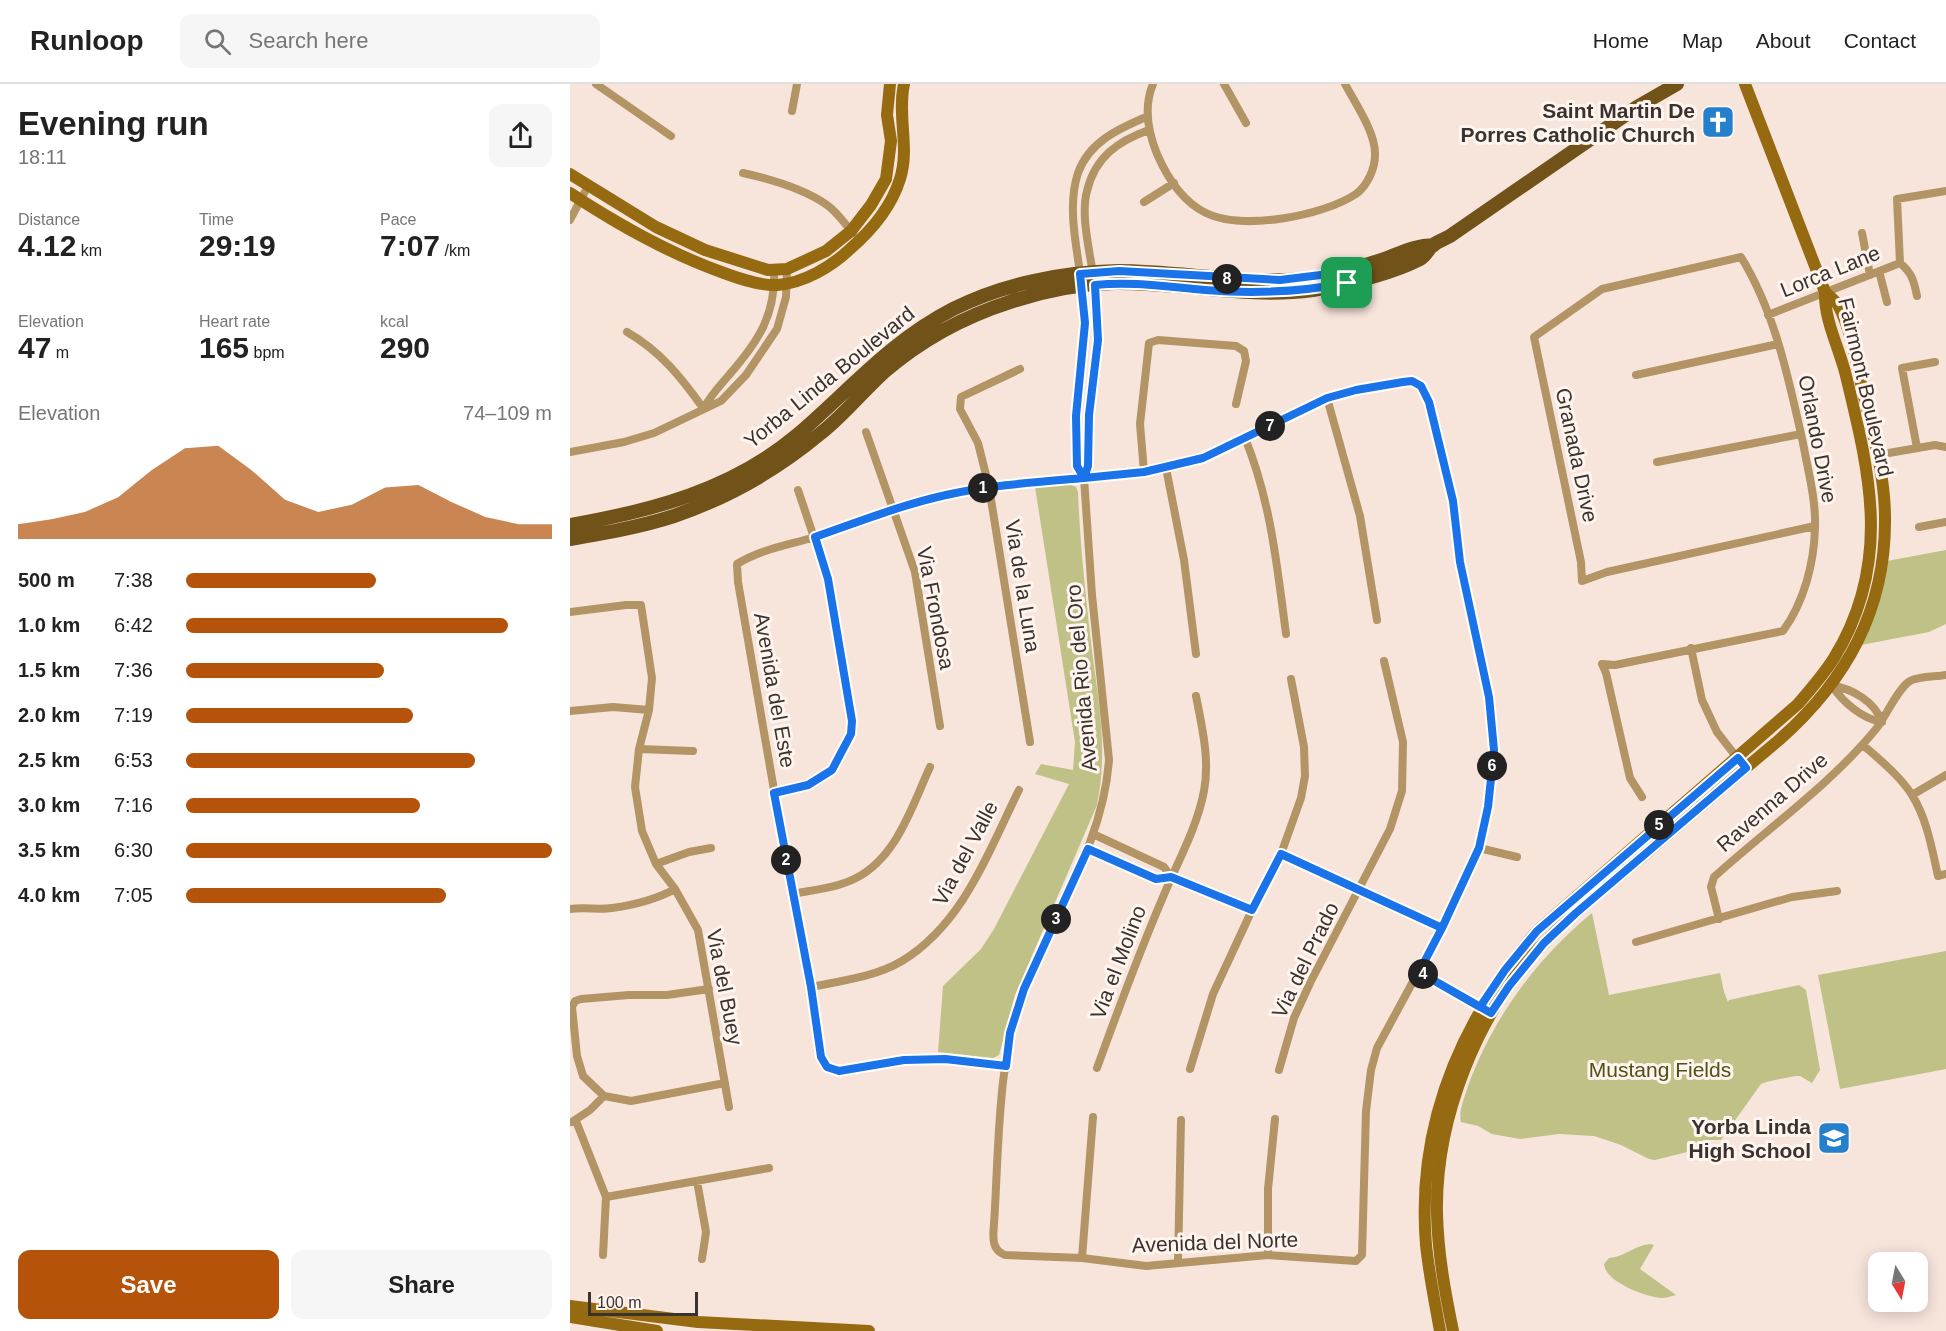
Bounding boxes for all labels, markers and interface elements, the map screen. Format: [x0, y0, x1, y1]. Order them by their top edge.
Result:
search box [180, 14, 600, 68]
text: Runloop [30, 25, 144, 56]
icon: search [201, 25, 234, 58]
text: Search here [249, 28, 368, 53]
text: Home [1593, 29, 1649, 52]
text: Map [1682, 29, 1723, 52]
text: About [1756, 29, 1811, 52]
text: Contact [1844, 29, 1916, 52]
place label: Saint Martin De Porres Catholic Church [1460, 99, 1695, 146]
button: share [489, 104, 552, 167]
church icon: Saint Martin De Porres Catholic Church [1700, 104, 1736, 140]
text: Evening run [18, 105, 209, 142]
text: 18:11 [18, 146, 67, 168]
text: Distance [18, 211, 80, 228]
text: Time [199, 211, 234, 228]
text: Pace [380, 211, 416, 228]
text: 4.12 [18, 229, 76, 262]
text: 29:19 [199, 229, 276, 262]
text: 7:07 [380, 229, 440, 262]
street label: Lorca Lane [1777, 241, 1883, 301]
text: km [76, 242, 102, 259]
text: /km [440, 242, 470, 259]
pin [1321, 257, 1372, 308]
pin: 8 [1212, 264, 1242, 294]
icon: arrive [1330, 266, 1363, 299]
text: 8 [1223, 270, 1231, 287]
street label: Fairmont Boulevard [1834, 295, 1898, 479]
street label: Yorba Linda Boulevard [739, 301, 919, 453]
text: Elevation [18, 313, 84, 330]
text: Heart rate [199, 313, 270, 330]
text: kcal [380, 313, 408, 330]
text: 47 [18, 331, 51, 364]
text: 165 [199, 331, 249, 364]
text: 290 [380, 331, 430, 364]
text: m [51, 344, 69, 361]
text: bpm [249, 344, 285, 361]
street label: Orlando Drive [1794, 373, 1842, 505]
street label: Granada Drive [1552, 386, 1602, 524]
text: Elevation [18, 402, 100, 424]
text: 74–109 m [463, 402, 552, 424]
pin: 7 [1255, 411, 1285, 441]
text: 7 [1266, 417, 1274, 434]
pin: 1 [968, 473, 998, 503]
text: 1 [979, 479, 987, 496]
street label: Via de la Luna [1001, 518, 1045, 654]
street label: Via Frondosa [913, 545, 959, 672]
text: 500 m [18, 569, 75, 591]
text: 7:38 [114, 569, 153, 591]
street label: Avenida Rio del Oro [1061, 584, 1101, 772]
street label: Avenida del Este [750, 611, 800, 769]
text: 1.0 km [18, 614, 80, 636]
text: 6:42 [114, 614, 153, 636]
text: 1.5 km [18, 659, 80, 681]
text: 7:36 [114, 659, 153, 681]
text: 2.0 km [18, 704, 80, 726]
text: 7:19 [114, 704, 153, 726]
street label: Ravenna Drive [1712, 748, 1832, 856]
text: 2.5 km [18, 749, 80, 771]
text: 6:53 [114, 749, 153, 771]
pin: 6 [1477, 751, 1507, 781]
text: 6 [1488, 757, 1496, 774]
text: 3.0 km [18, 794, 80, 816]
text: 7:16 [114, 794, 153, 816]
street label: Via del Valle [928, 797, 1002, 909]
pin: 5 [1644, 810, 1674, 840]
text: 5 [1655, 816, 1663, 833]
text: 3.5 km [18, 839, 80, 861]
text: 6:30 [114, 839, 153, 861]
pin: 2 [771, 845, 801, 875]
text: 2 [782, 851, 790, 868]
text: 4.0 km [18, 884, 80, 906]
text: 7:05 [114, 884, 153, 906]
street label: Via del Prado [1267, 898, 1343, 1022]
street label: Via el Molino [1086, 902, 1150, 1022]
pin: 3 [1041, 904, 1071, 934]
text: 3 [1052, 910, 1060, 927]
street label: Via del Buey [702, 927, 748, 1047]
pin: 4 [1408, 959, 1438, 989]
text: 4 [1419, 965, 1427, 982]
park label: Mustang Fields [1589, 1058, 1731, 1081]
place label: Yorba Linda High School [1689, 1115, 1811, 1162]
school or university icon: Yorba Linda High School [1816, 1120, 1852, 1156]
street label: Avenida del Norte [1131, 1228, 1299, 1256]
button: Save [18, 1250, 279, 1319]
button: Share [291, 1250, 552, 1319]
north arrow [1868, 1252, 1928, 1312]
map controls [1868, 1252, 1928, 1312]
scale bar [588, 1289, 698, 1316]
text: 100 m [597, 1294, 641, 1311]

